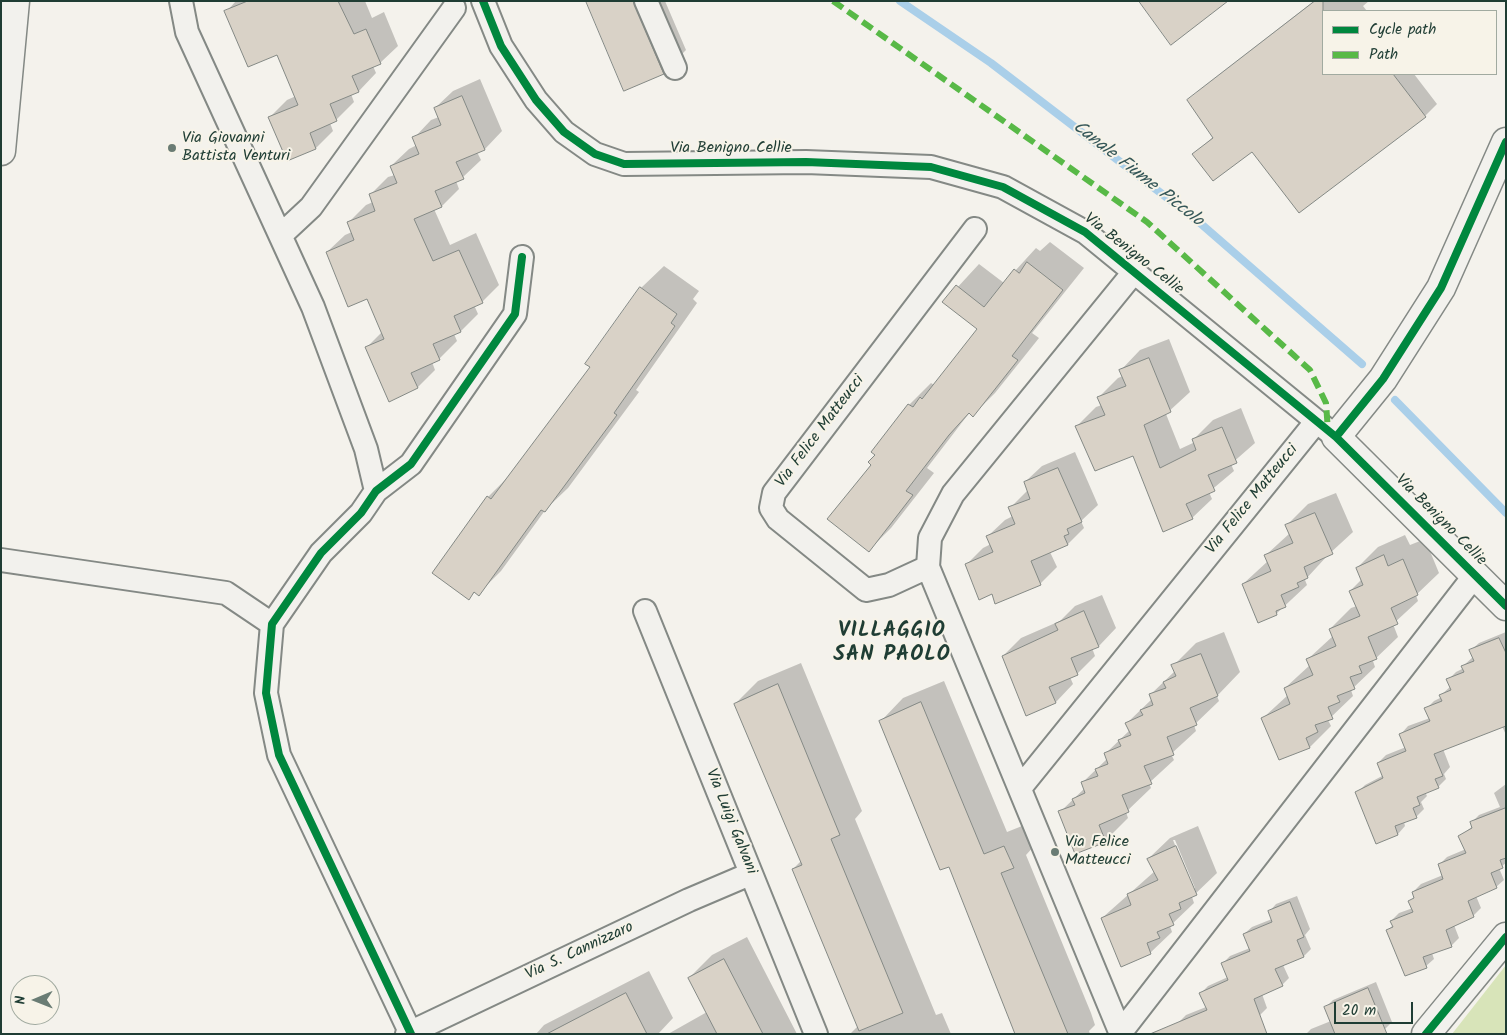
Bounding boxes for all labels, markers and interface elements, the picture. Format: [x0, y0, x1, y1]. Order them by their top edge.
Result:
legend [1322, 10, 1497, 75]
text: Cycle path [1369, 18, 1436, 42]
text: Path [1369, 43, 1398, 67]
water label: Canale Fiume Piccolo [1067, 117, 1207, 233]
place label: Via Giovanni Battista Venturi [182, 129, 290, 167]
street label: Via Benigno Cellie [670, 139, 792, 159]
marker: Via Giovanni Battista Venturi [166, 142, 178, 154]
street label: Via Benigno Cellie [1079, 210, 1187, 300]
street label: Via Felice Matteucci [772, 372, 870, 492]
street label: Via Felice Matteucci [1203, 441, 1303, 559]
street label: Via Benigno Cellie [1390, 471, 1490, 571]
district label: VILLAGGIO SAN PAOLO [832, 619, 952, 669]
street label: Via Luigi Galvani [700, 766, 760, 878]
place label: Via Felice Matteucci [1065, 833, 1130, 871]
marker: Via Felice Matteucci [1049, 846, 1061, 858]
street label: Via S. Cannizzaro [523, 919, 637, 985]
north arrow [10, 975, 60, 1025]
scale bar [1337, 992, 1416, 1024]
text: N [10, 996, 32, 1005]
text: 20 m [1342, 999, 1376, 1023]

